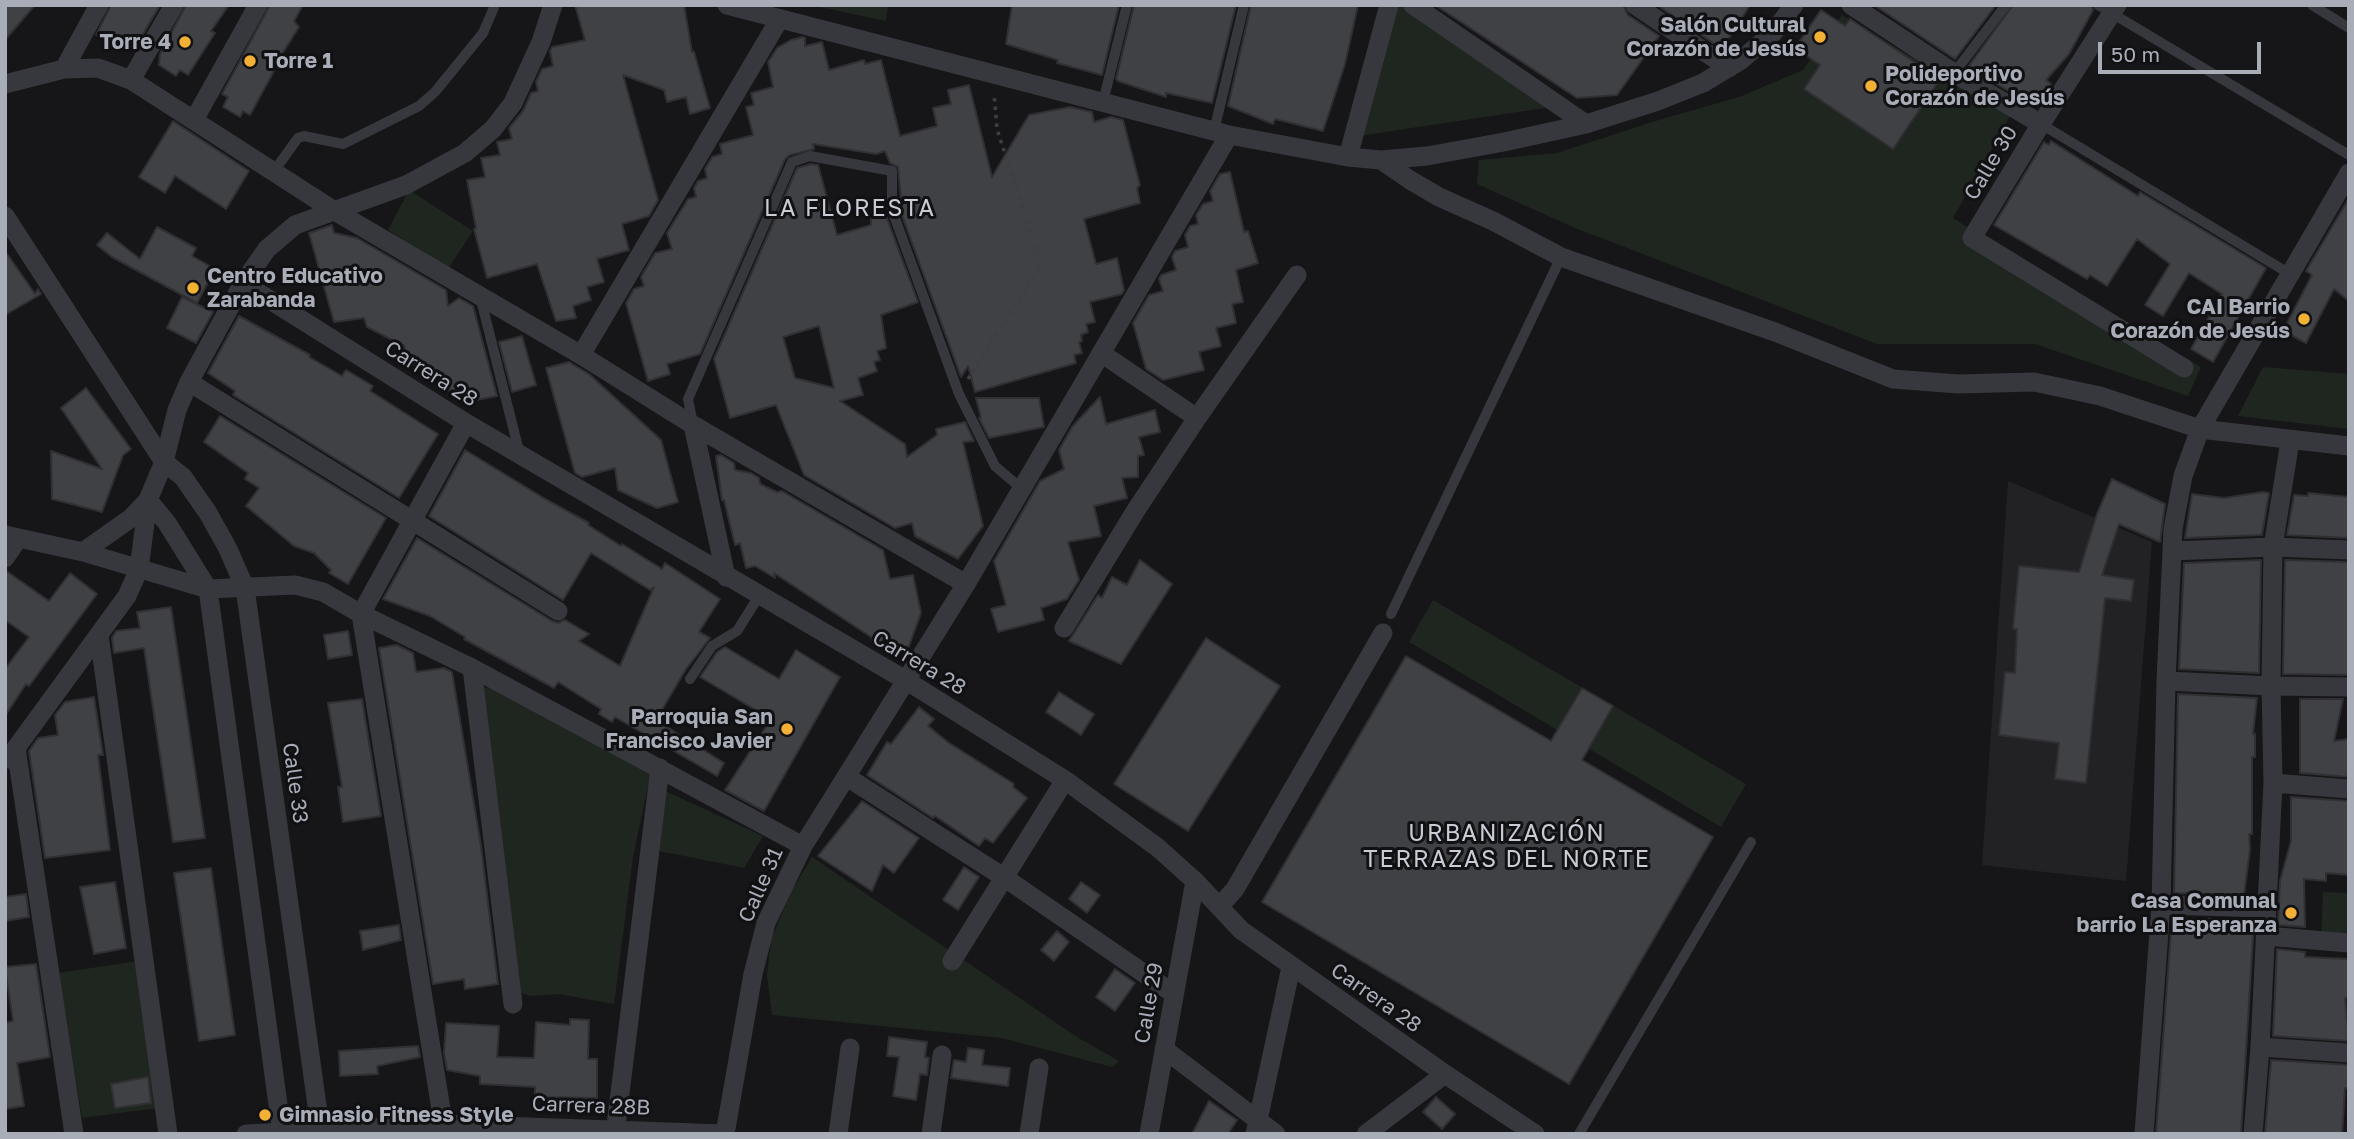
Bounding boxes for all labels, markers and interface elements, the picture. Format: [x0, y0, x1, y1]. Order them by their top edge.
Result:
place label: Salón Cultural Corazón de Jesús [1626, 12, 1806, 62]
scale bar [2102, 28, 2265, 72]
place label: Torre 4 [100, 29, 171, 55]
marker: Salón Cultural Corazón de Jesús [1812, 29, 1828, 45]
marker: Torre 4 [177, 34, 193, 50]
text: 50 m [2111, 41, 2160, 67]
place label: Torre 1 [264, 48, 333, 74]
marker: Torre 1 [242, 53, 258, 69]
place label: Polideportivo Corazón de Jesús [1885, 61, 2065, 111]
marker: Polideportivo Corazón de Jesús [1863, 78, 1879, 94]
street label: Calle 30 [1959, 121, 2023, 205]
district label: LA FLORESTA [765, 195, 935, 223]
place label: Centro Educativo Zarabanda [207, 263, 383, 313]
marker: Centro Educativo Zarabanda [185, 280, 201, 296]
place label: CAI Barrio Corazón de Jesús [2110, 294, 2290, 344]
marker: CAI Barrio Corazón de Jesús [2296, 311, 2312, 327]
street label: Carrera 28 [380, 336, 482, 412]
street label: Carrera 28 [868, 625, 970, 701]
place label: Parroquia San Francisco Javier [605, 704, 773, 754]
marker: Parroquia San Francisco Javier [779, 721, 795, 737]
street label: Calle 33 [277, 741, 313, 825]
district label: URBANIZACIÓN TERRAZAS DEL NORTE [1365, 820, 1649, 874]
street label: Calle 31 [733, 844, 789, 926]
place label: Casa Comunal barrio La Esperanza [2076, 888, 2277, 938]
marker: Casa Comunal barrio La Esperanza [2283, 905, 2299, 921]
street label: Carrera 28 [1326, 958, 1426, 1038]
street label: Calle 29 [1129, 961, 1169, 1045]
street label: Carrera 28B [531, 1091, 651, 1121]
place label: Gimnasio Fitness Style [279, 1102, 514, 1128]
marker: Gimnasio Fitness Style [257, 1107, 273, 1123]

